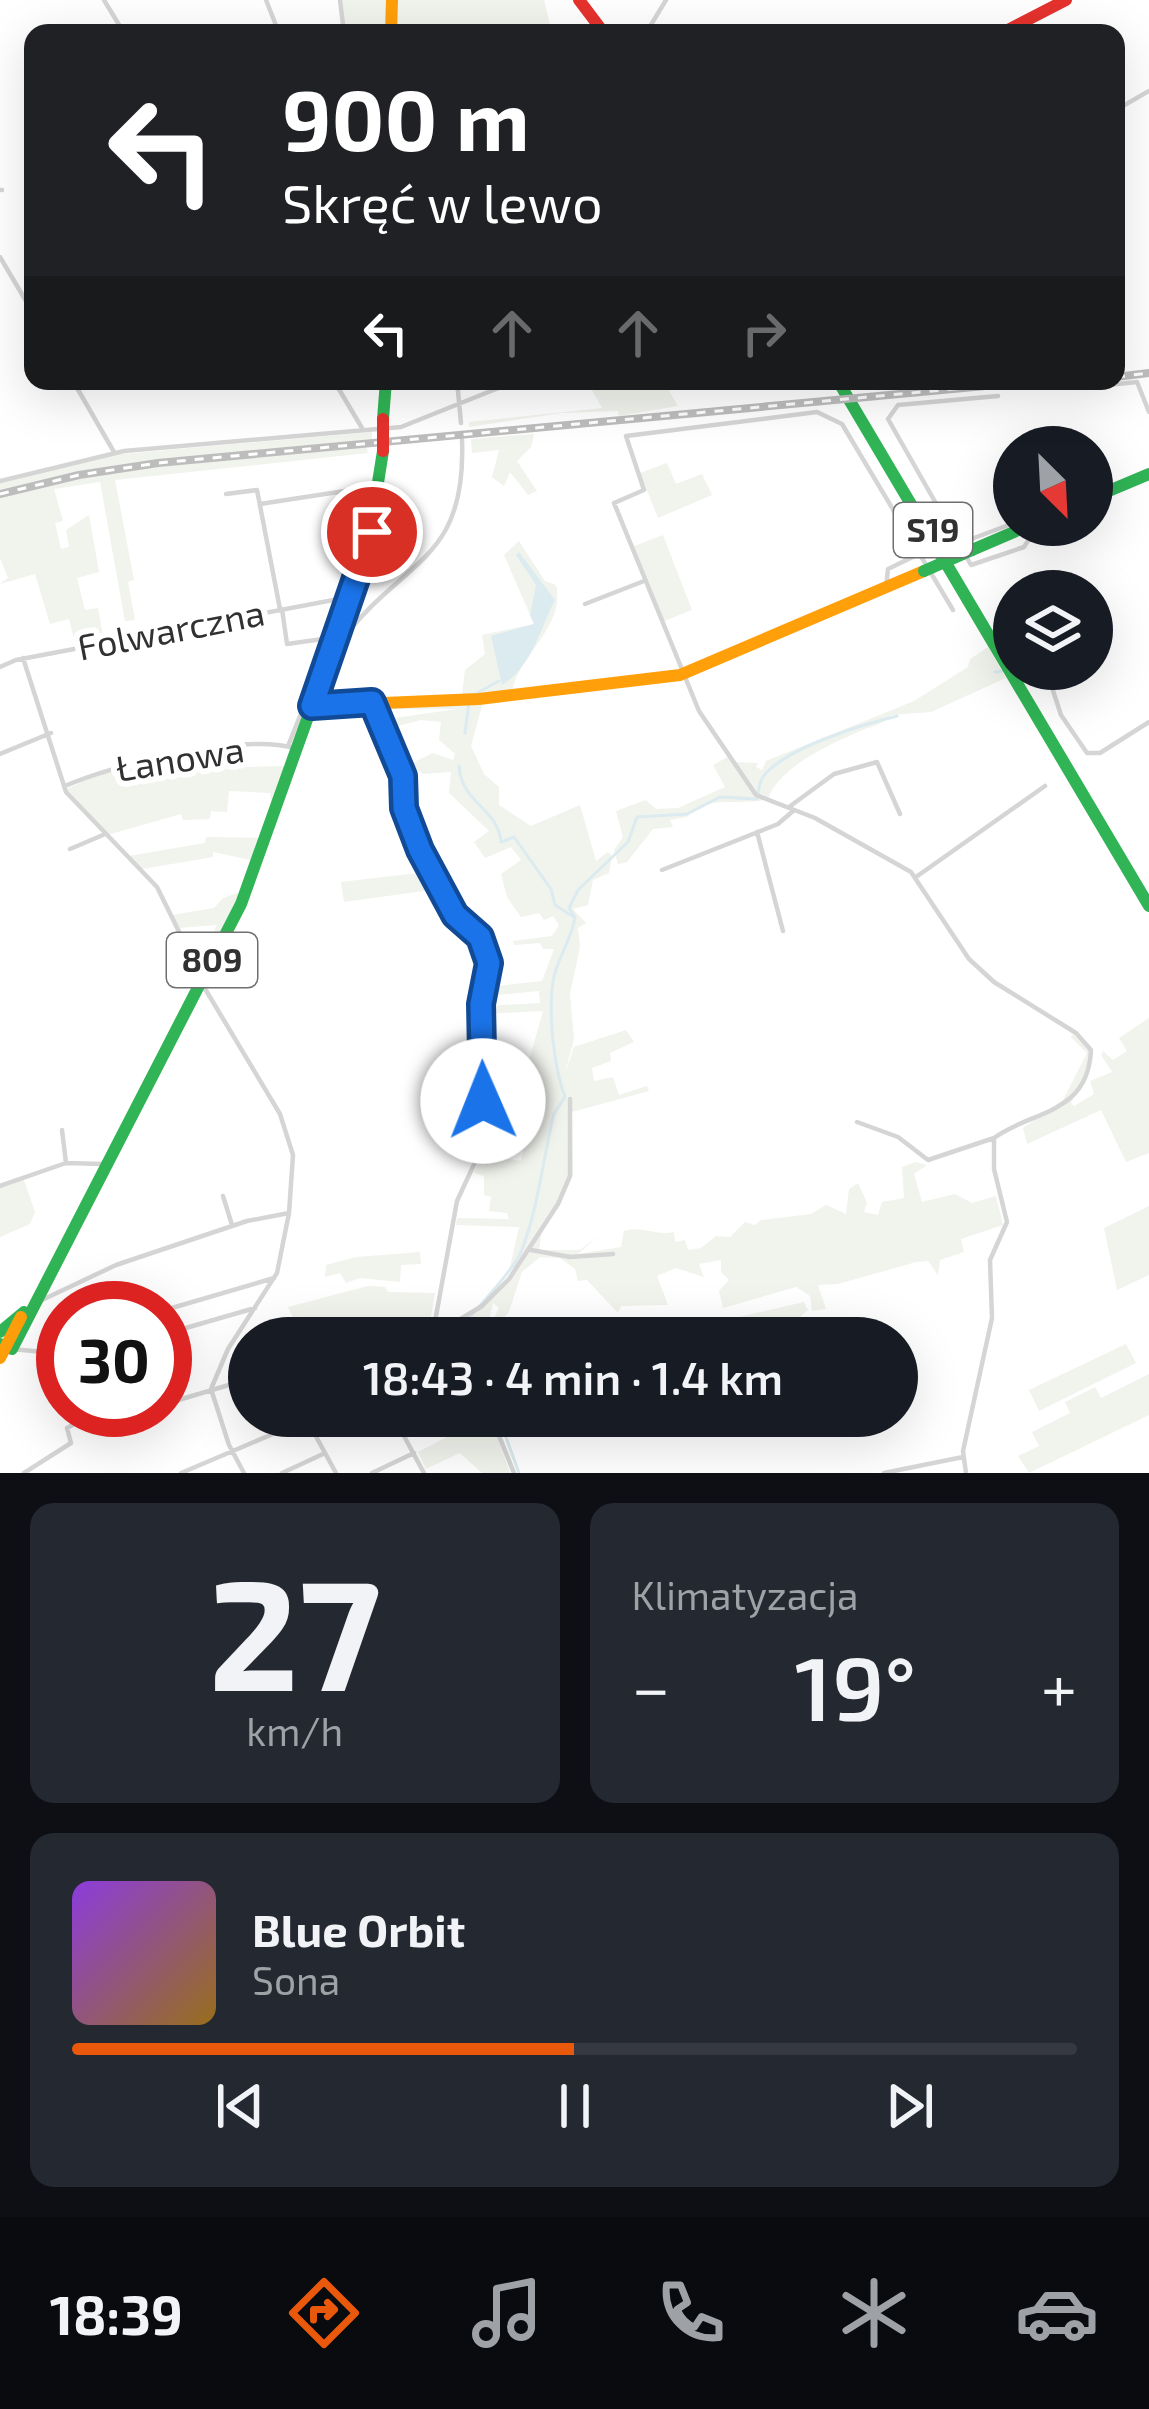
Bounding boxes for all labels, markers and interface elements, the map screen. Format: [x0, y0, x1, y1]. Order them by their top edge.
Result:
text: 900 m [282, 67, 530, 168]
icon: left [84, 72, 240, 228]
text: Skręć w lewo [282, 169, 603, 234]
icon: left [353, 300, 419, 366]
icon: ahead [479, 300, 545, 366]
icon: ahead [605, 300, 671, 366]
icon: right [731, 300, 797, 366]
north arrow [993, 426, 1113, 546]
map controls [993, 426, 1113, 690]
pin [321, 481, 423, 583]
icon: arrive [339, 499, 405, 565]
road number: S19 [894, 503, 972, 557]
button: layers [993, 570, 1113, 690]
street label: Folwarczna [74, 589, 268, 668]
street label: Łanowa [113, 726, 247, 789]
road number: 809 [167, 933, 257, 987]
position arrow [420, 1038, 546, 1164]
speed limit sign: 30 [36, 1281, 192, 1437]
text: 18:43 · 4 min · 1.4 km [363, 1350, 783, 1404]
text: 27 [208, 1535, 381, 1722]
text: Klimatyzacja [632, 1571, 858, 1618]
text: 19° [795, 1631, 916, 1739]
text: − [632, 1646, 670, 1725]
text: + [1041, 1646, 1077, 1725]
text: km/h [246, 1707, 343, 1754]
text: Blue Orbit [252, 1902, 465, 1956]
text: Sona [252, 1956, 340, 2003]
icon: previous [207, 2073, 273, 2139]
icon: pause [542, 2073, 608, 2139]
icon: next [877, 2073, 943, 2139]
icon: directions [282, 2271, 366, 2355]
icon: music [465, 2271, 549, 2355]
icon: phone [649, 2271, 733, 2355]
icon: climate [832, 2271, 916, 2355]
icon: car [1015, 2271, 1099, 2355]
text: 18:39 [50, 2281, 183, 2346]

